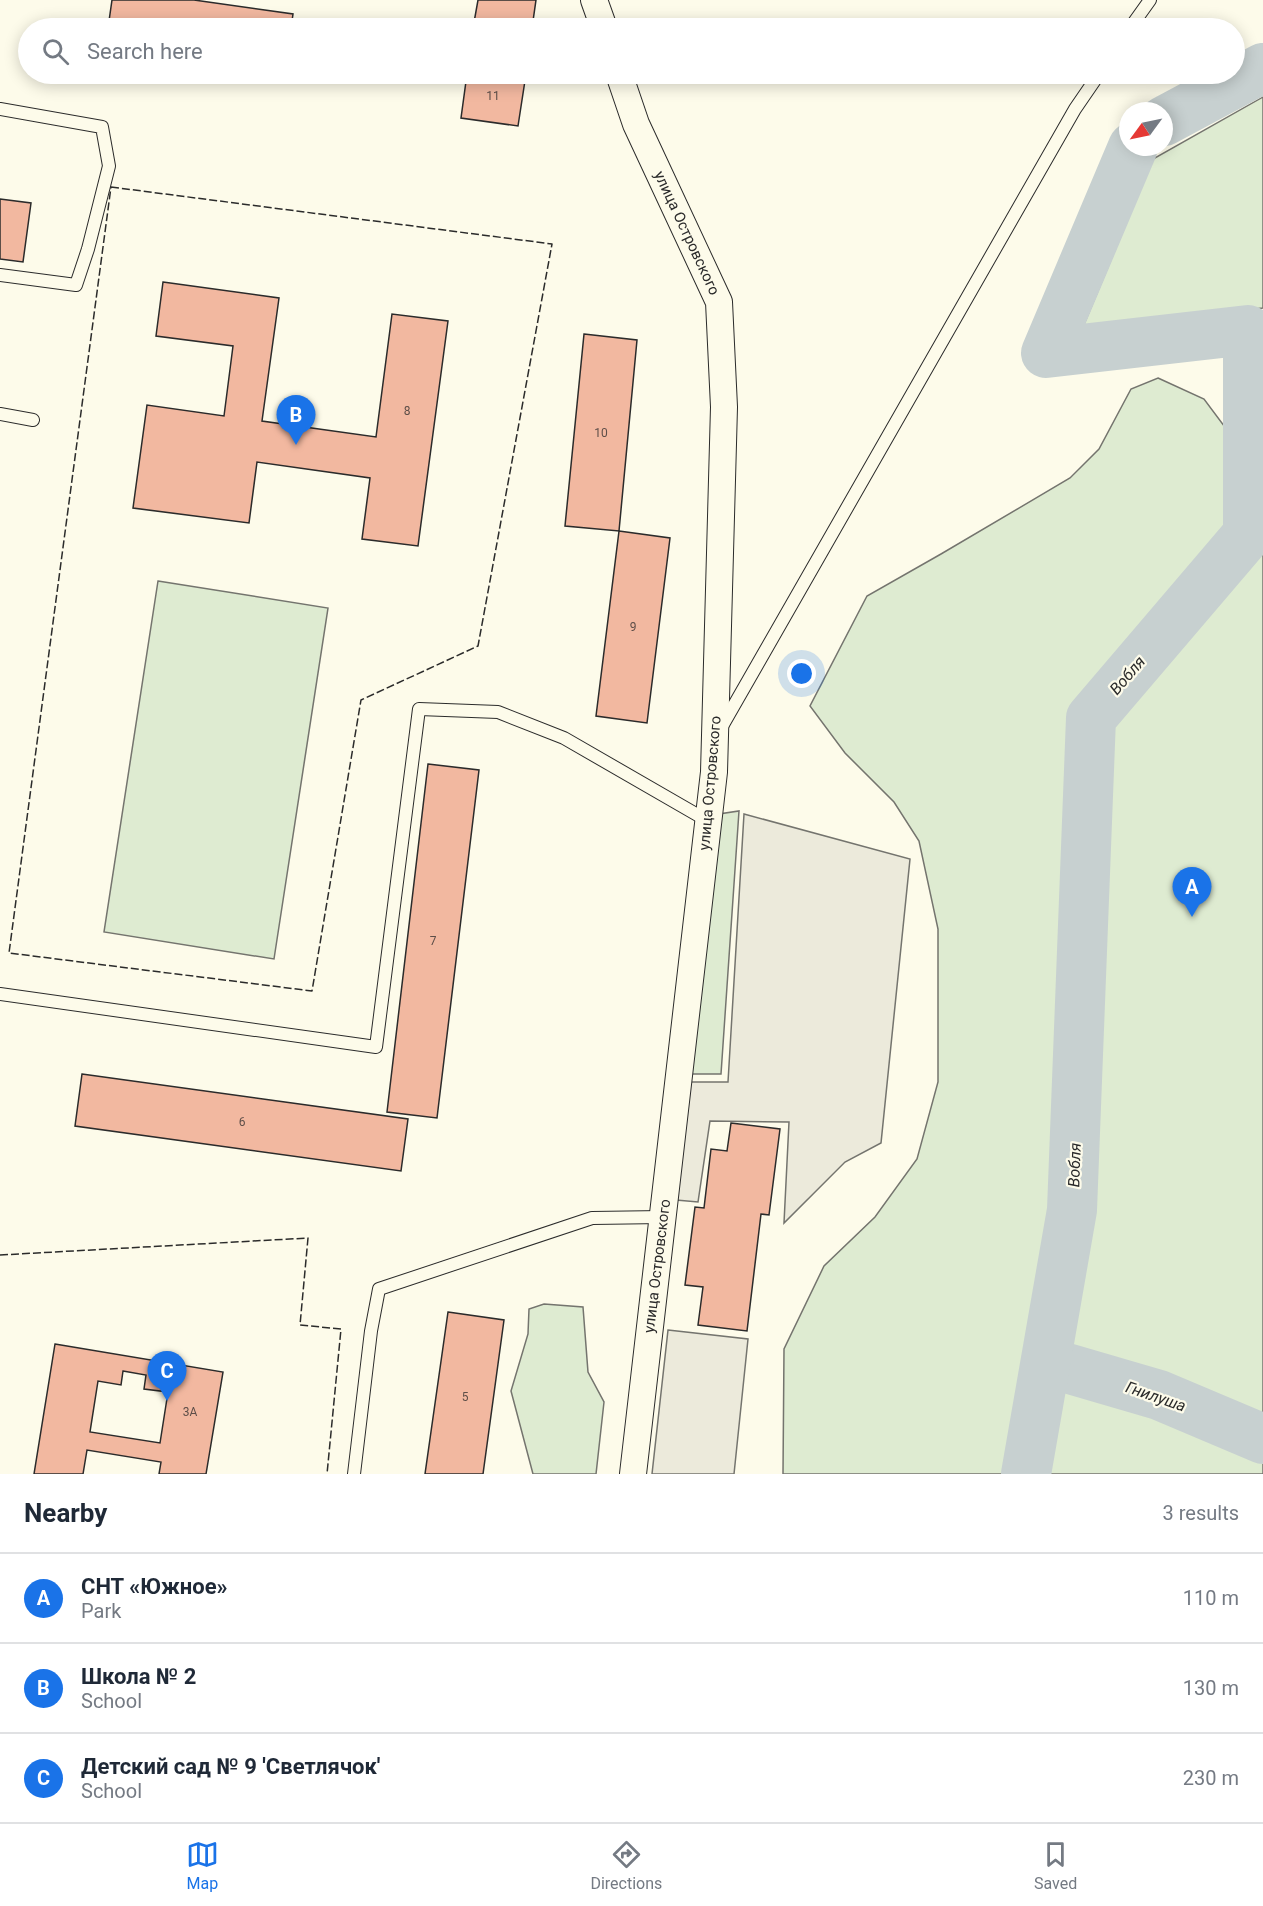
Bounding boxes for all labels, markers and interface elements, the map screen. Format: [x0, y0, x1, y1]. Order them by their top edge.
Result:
search box [18, 18, 1245, 84]
icon: search [39, 35, 72, 68]
text: Search here [87, 39, 203, 64]
house number: 11 [486, 89, 500, 103]
north arrow [1119, 102, 1173, 156]
street label: улица Островского [650, 168, 724, 298]
pin: B [276, 396, 316, 445]
house number: 8 [404, 404, 411, 418]
house number: 10 [594, 426, 608, 440]
house number: 9 [630, 620, 636, 634]
water label: Вобля [1106, 652, 1149, 698]
your location [787, 659, 816, 688]
street label: улица Островского [695, 715, 725, 851]
pin: A [1172, 868, 1212, 917]
house number: 7 [430, 934, 437, 948]
house number: 6 [239, 1115, 246, 1129]
water label: Вобля [1064, 1142, 1085, 1188]
street label: улица Островского [640, 1198, 674, 1334]
pin: C [148, 1352, 186, 1401]
water label: Гнилуша [1123, 1377, 1188, 1416]
house number: 5 [462, 1390, 469, 1404]
house number: 3А [183, 1405, 197, 1419]
text: Nearby [24, 1498, 107, 1528]
text: 3 results [1163, 1501, 1239, 1525]
text: СНТ «Южное» [81, 1574, 228, 1599]
text: A [37, 1586, 50, 1610]
text: 110 m [1183, 1586, 1239, 1610]
text: Park [81, 1599, 121, 1623]
text: Школа № 2 [81, 1664, 196, 1689]
text: B [37, 1676, 50, 1700]
text: 130 m [1183, 1676, 1239, 1700]
text: School [81, 1689, 142, 1713]
text: Детский сад № 9 'Светлячок' [81, 1754, 380, 1779]
text: C [37, 1766, 50, 1790]
text: 230 m [1183, 1766, 1239, 1790]
text: School [81, 1779, 142, 1803]
tab: Map [186, 1838, 219, 1893]
tab: Directions [590, 1838, 662, 1893]
tab: Saved [1034, 1838, 1077, 1893]

